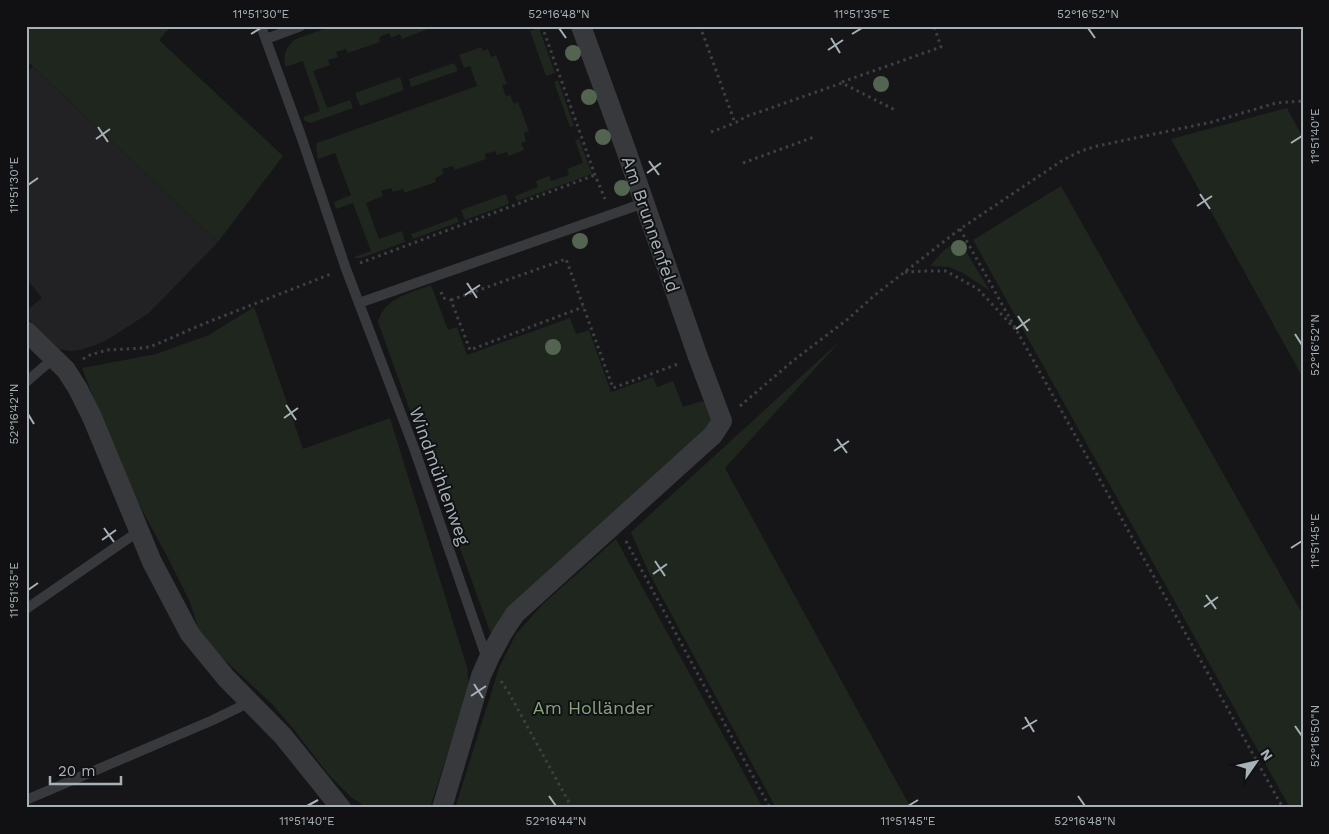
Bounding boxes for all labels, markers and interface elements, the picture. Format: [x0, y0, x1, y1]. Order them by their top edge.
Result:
text: 11°51'30"E [233, 7, 289, 21]
text: 52°16'48"N [528, 7, 590, 21]
text: 11°51'35"E [834, 7, 890, 21]
text: 52°16'52"N [1057, 7, 1119, 21]
text: 11°51'40"E [1308, 108, 1322, 164]
street label: Am Brunnenfeld [618, 153, 684, 295]
text: 11°51'30"E [7, 157, 21, 213]
text: 52°16'52"N [1308, 314, 1322, 376]
text: 52°16'42"N [7, 383, 21, 445]
street label: Windmühlenweg [405, 404, 475, 548]
text: 11°51'45"E [1308, 513, 1322, 569]
text: 11°51'35"E [7, 562, 21, 618]
park label: Am Holländer [533, 697, 653, 718]
text: 52°16'50"N [1308, 705, 1322, 767]
north arrow [1232, 736, 1282, 786]
text: N [1257, 746, 1276, 764]
scale bar [50, 754, 121, 786]
text: 20 m [58, 762, 96, 780]
text: 11°51'40"E [279, 814, 335, 828]
text: 52°16'44"N [526, 814, 586, 828]
text: 11°51'45"E [880, 814, 936, 828]
text: 52°16'48"N [1054, 814, 1116, 828]

